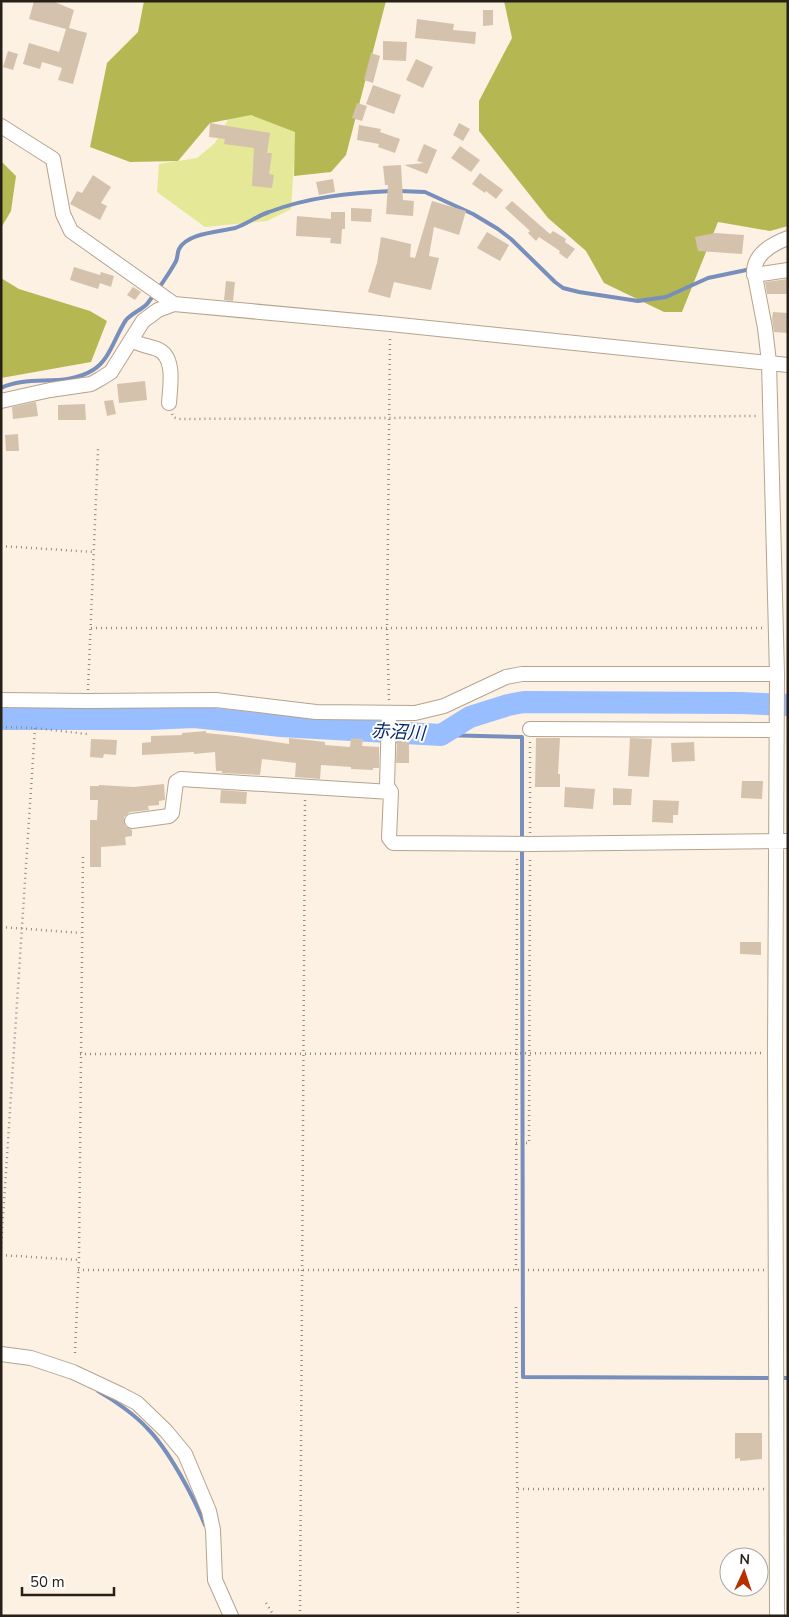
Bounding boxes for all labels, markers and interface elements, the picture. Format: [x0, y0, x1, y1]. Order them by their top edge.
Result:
water label: 赤沼川 [370, 719, 428, 746]
north arrow [719, 1547, 769, 1597]
text: N [739, 1550, 750, 1569]
scale bar [22, 1564, 115, 1596]
text: 50 m [30, 1572, 65, 1592]

